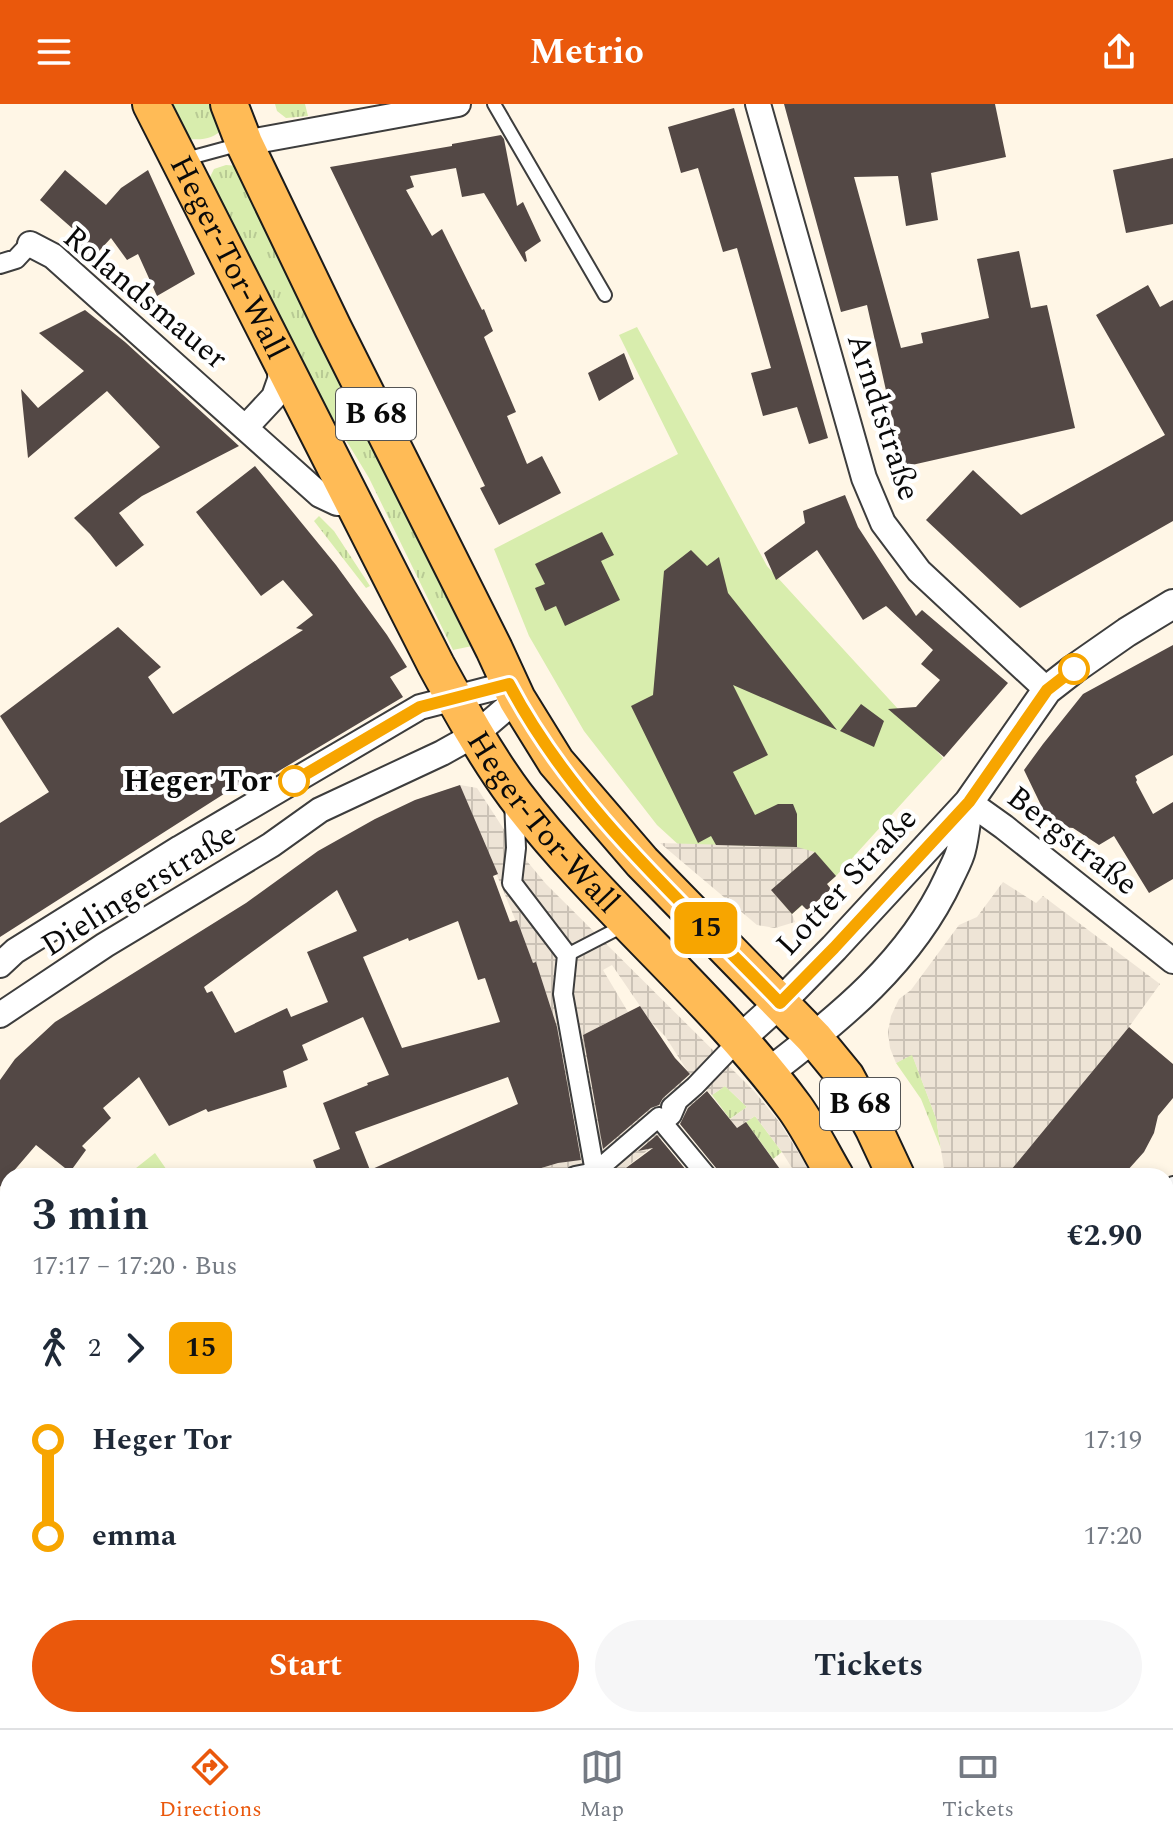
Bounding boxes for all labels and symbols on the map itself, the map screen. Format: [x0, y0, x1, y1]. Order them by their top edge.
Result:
street label: Heger-Tor-Wall [156, 147, 301, 368]
street label: Rolandsmauer [52, 214, 238, 382]
street label: Arndtstraße [833, 327, 933, 507]
road number: B 68 [336, 388, 416, 440]
unlabelled marker [1059, 654, 1089, 684]
street label: Heger-Tor-Wall [454, 721, 631, 925]
place label: Heger Tor [123, 757, 272, 806]
marker: Heger Tor [279, 766, 309, 796]
street label: Bergstraße [996, 774, 1148, 908]
street label: Lotter Straße [765, 796, 929, 968]
street label: Dielingerstraße [32, 810, 246, 970]
line badge: 15 [670, 902, 742, 954]
road number: B 68 [820, 1078, 900, 1130]

